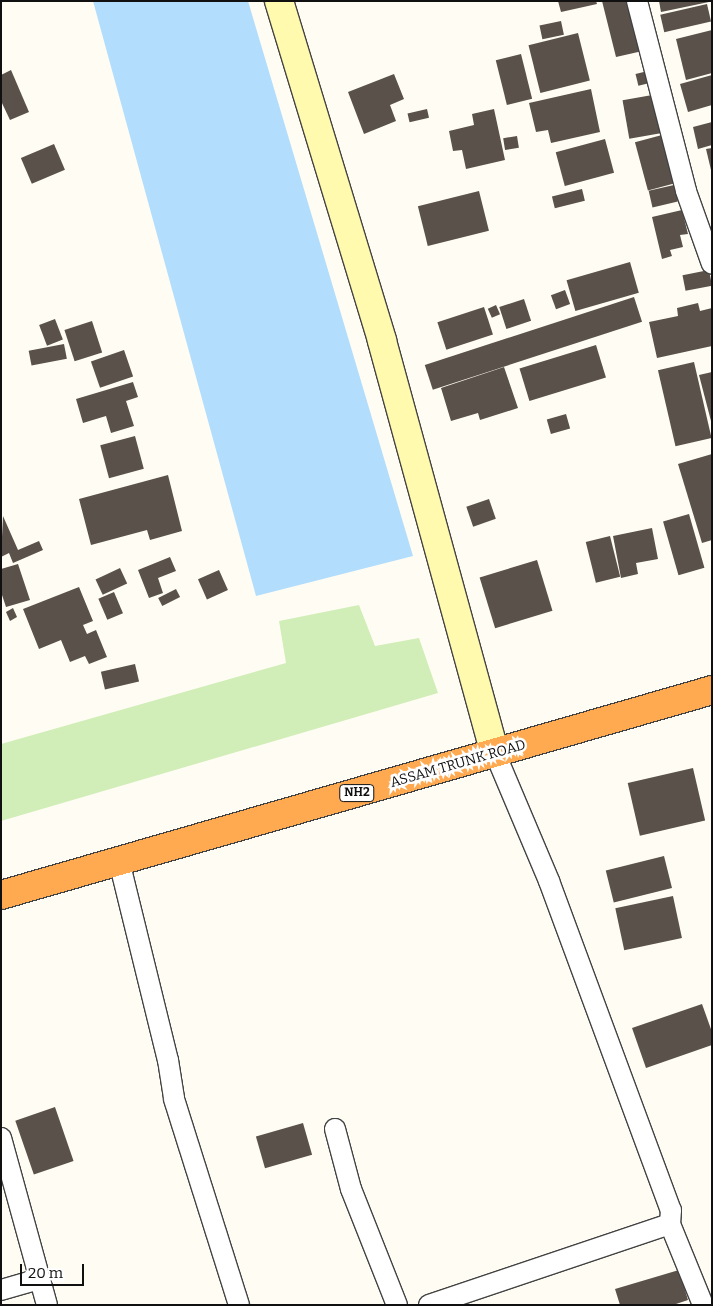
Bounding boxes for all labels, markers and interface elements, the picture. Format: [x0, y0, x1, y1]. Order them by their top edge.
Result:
street label: ASSAM TRUNK ROAD [388, 737, 528, 791]
road number: NH2 [338, 784, 376, 802]
scale bar [22, 1254, 86, 1286]
text: 20 m [28, 1264, 63, 1282]

